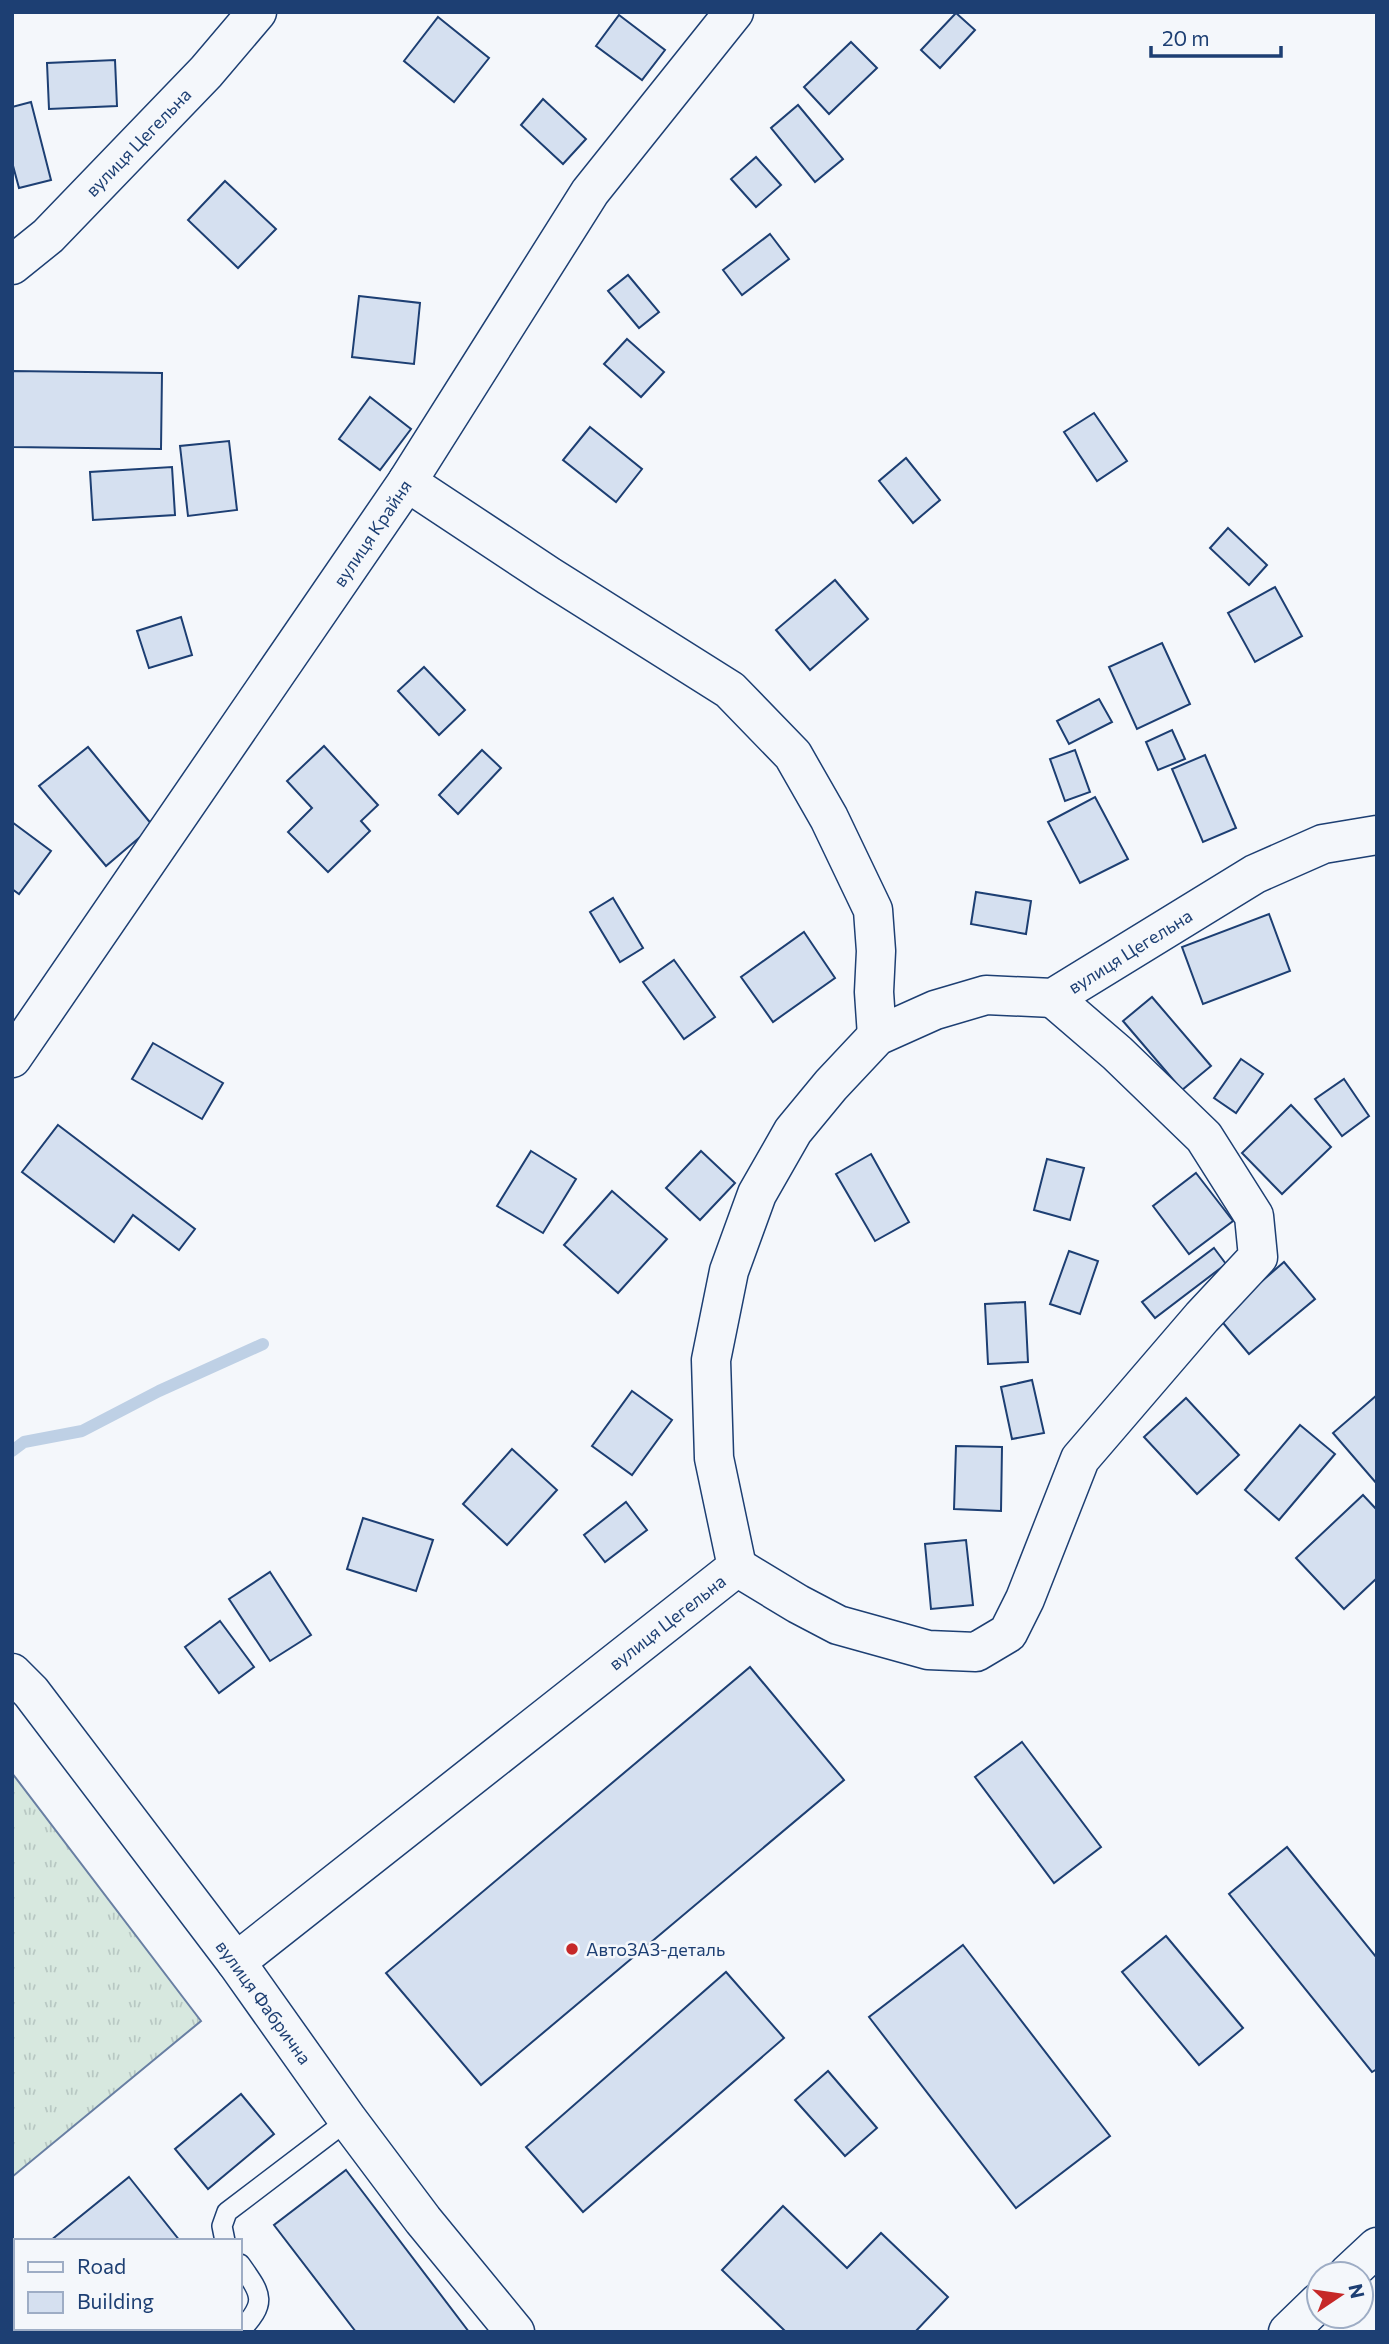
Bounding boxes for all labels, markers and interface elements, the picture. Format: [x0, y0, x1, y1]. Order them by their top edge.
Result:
scale bar [1151, 14, 1280, 58]
text: 20 m [1162, 25, 1210, 50]
street label: вулиця Цегельна [81, 83, 195, 201]
street label: вулиця Крайня [328, 475, 416, 591]
street label: вулиця Цегельна [1064, 904, 1196, 998]
street label: вулиця Цегельна [604, 1570, 730, 1674]
street label: вулиця Фабрична [212, 1936, 316, 2068]
place label: АвтоЗАЗ-деталь [586, 1938, 725, 1960]
marker: АвтоЗАЗ-деталь [564, 1941, 580, 1957]
legend [14, 2239, 242, 2330]
text: Road [77, 2253, 126, 2278]
north arrow [1305, 2260, 1375, 2330]
text: N [1344, 2282, 1370, 2301]
text: Building [77, 2288, 154, 2313]

